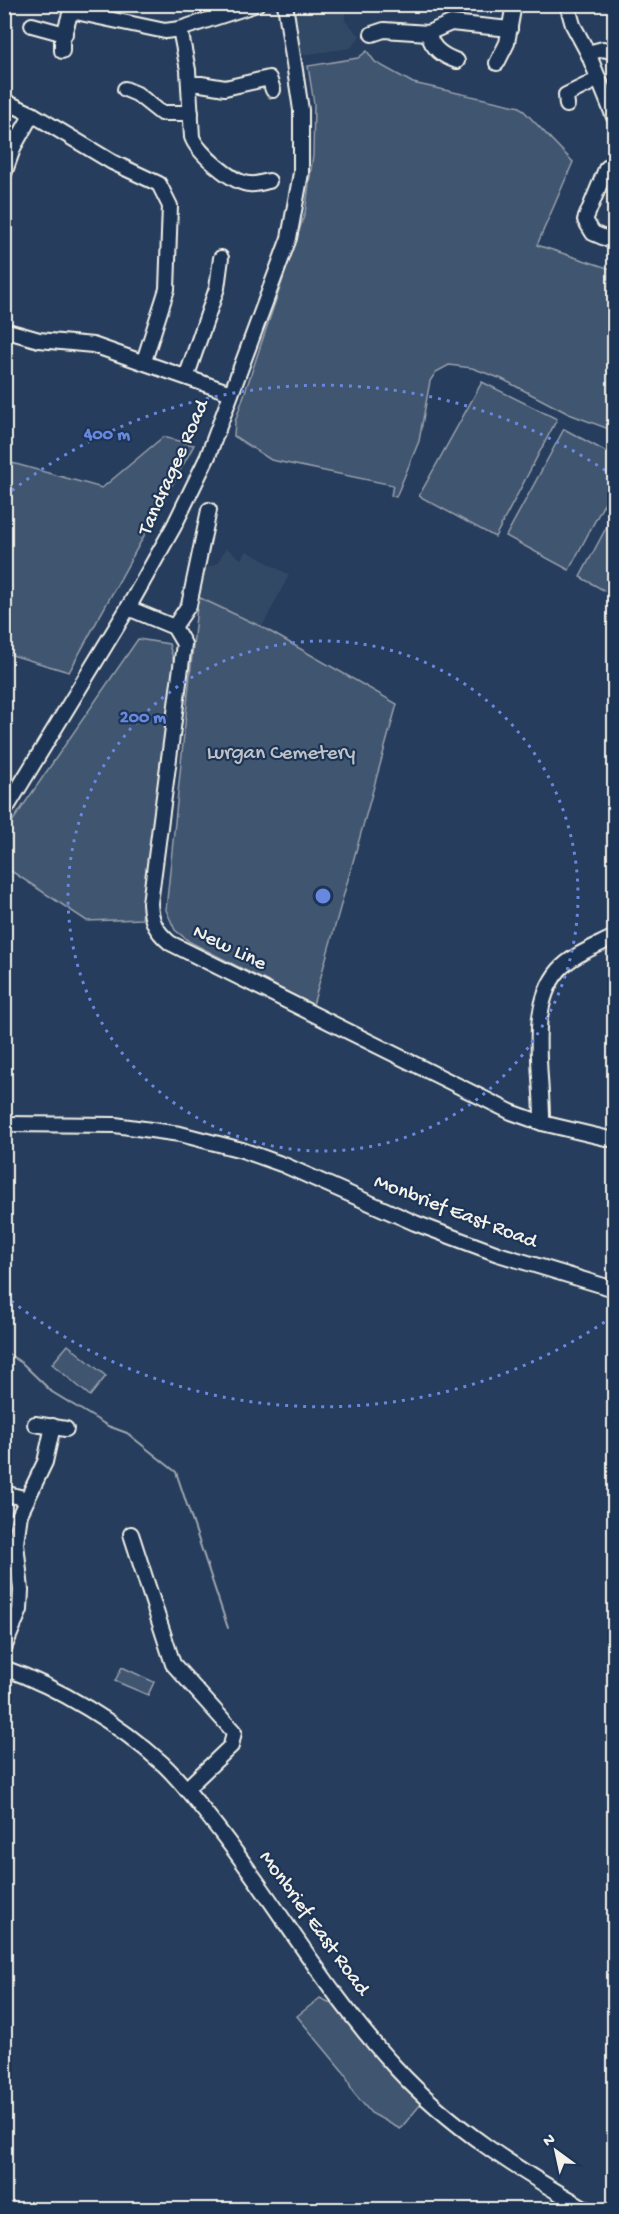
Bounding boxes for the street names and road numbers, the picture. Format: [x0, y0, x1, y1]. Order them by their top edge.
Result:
street label: Tandragee Road [134, 395, 217, 540]
street label: New Line [188, 920, 271, 978]
street label: Monbrief East Road [370, 1170, 542, 1256]
street label: Monbrief East Road [252, 1847, 375, 2003]

